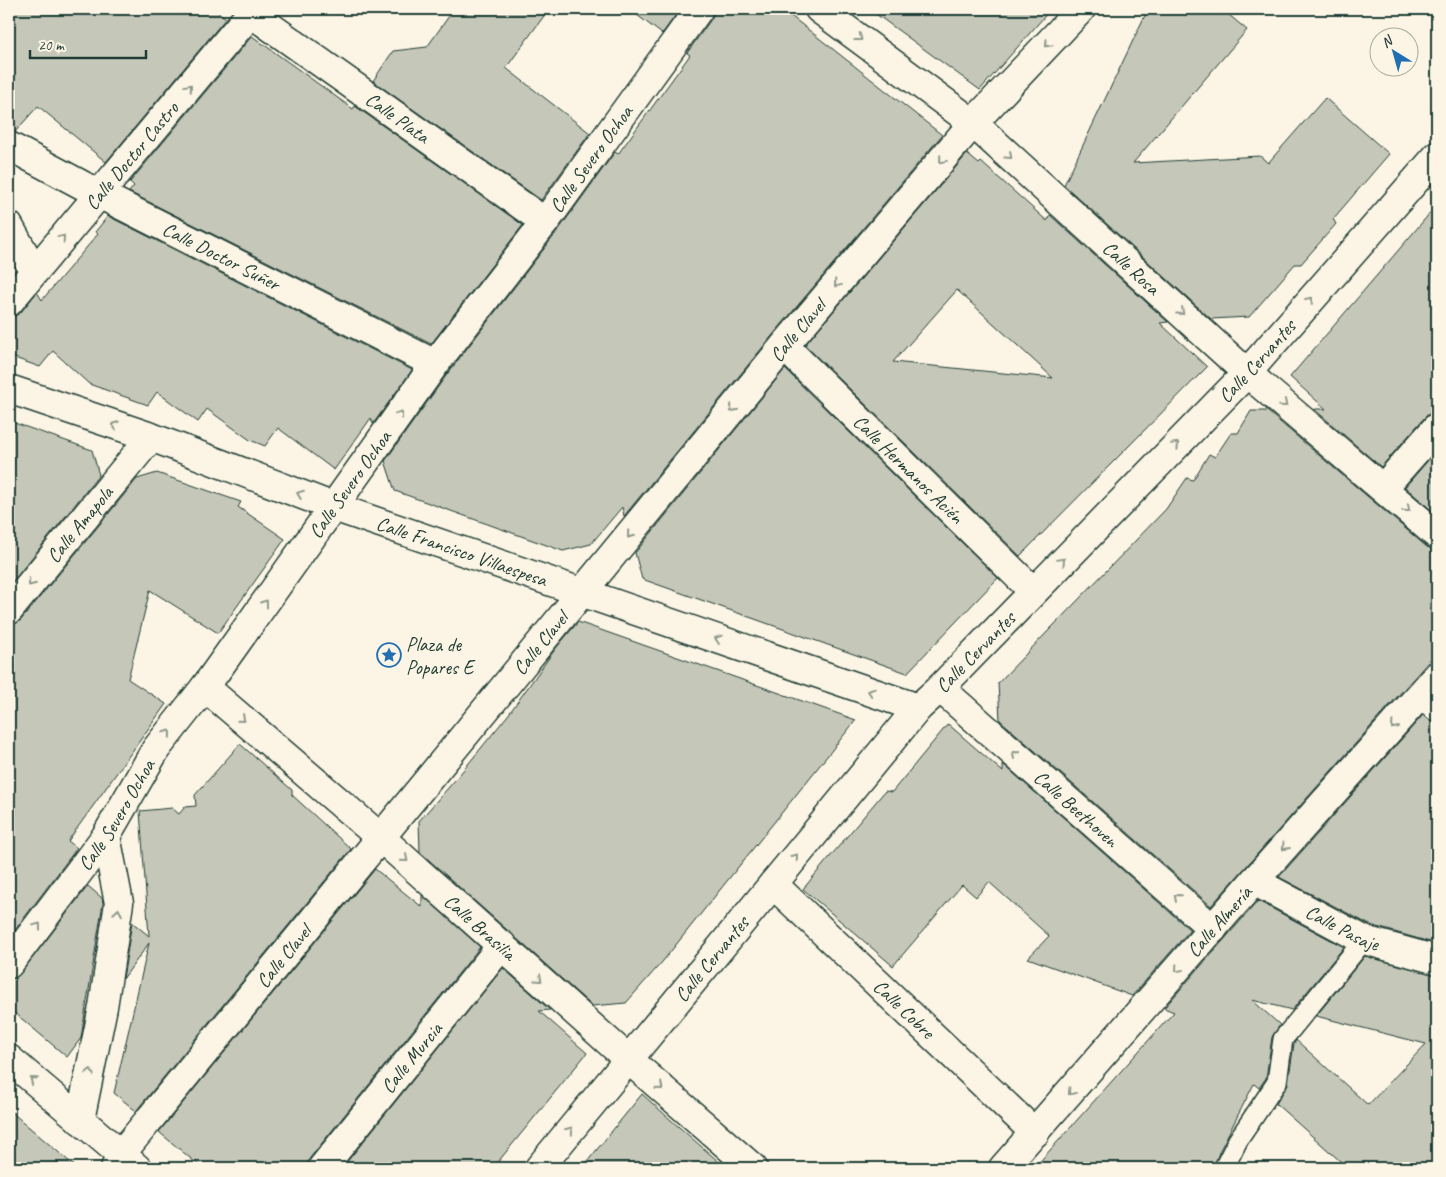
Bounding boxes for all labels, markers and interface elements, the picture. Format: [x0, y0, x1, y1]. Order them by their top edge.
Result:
scale bar [30, 28, 146, 60]
north arrow [1368, 28, 1418, 78]
text: N [1378, 31, 1397, 51]
one-way arrow [853, 32, 863, 41]
text: 20 m [38, 36, 65, 55]
one-way arrow [1045, 38, 1054, 47]
one-way arrow [184, 83, 193, 92]
street label: Calle Plata [361, 86, 436, 149]
street label: Calle Doctor Castro [79, 96, 184, 215]
street label: Calle Severo Ochoa [543, 99, 639, 218]
one-way arrow [1003, 150, 1012, 159]
one-way arrow [939, 154, 947, 163]
street label: Calle Doctor Suñer [158, 216, 286, 297]
one-way arrow [57, 234, 66, 243]
street label: Calle Rosa [1097, 235, 1166, 301]
one-way arrow [834, 278, 842, 287]
street label: Calle Clavel [764, 291, 833, 367]
one-way arrow [1305, 297, 1314, 306]
one-way arrow [1175, 307, 1184, 316]
street label: Calle Cervantes [1213, 313, 1302, 408]
one-way arrow [1278, 398, 1287, 407]
one-way arrow [730, 403, 738, 412]
street label: Calle Hermanos Acién [848, 409, 970, 529]
one-way arrow [394, 410, 403, 419]
one-way arrow [111, 420, 120, 430]
street label: Calle Severo Ochoa [303, 424, 397, 543]
one-way arrow [1170, 442, 1179, 451]
street label: Calle Amapola [41, 479, 119, 568]
one-way arrow [296, 490, 305, 500]
one-way arrow [1402, 504, 1411, 513]
street label: Calle Francisco Villaespesa [373, 510, 551, 592]
one-way arrow [626, 529, 635, 538]
one-way arrow [1056, 558, 1065, 567]
one-way arrow [28, 577, 37, 586]
one-way arrow [259, 599, 268, 609]
street label: Calle Clavel [507, 604, 576, 680]
street label: Calle Cervantes [930, 605, 1022, 698]
place label: Plaza de Popares E [406, 632, 476, 680]
one-way arrow [714, 635, 723, 645]
place icon: Plaza de Popares E [376, 642, 402, 668]
one-way arrow [868, 688, 876, 698]
one-way arrow [236, 713, 245, 721]
one-way arrow [1391, 721, 1400, 730]
one-way arrow [163, 730, 172, 739]
one-way arrow [1012, 751, 1021, 760]
street label: Calle Severo Ochoa [72, 753, 161, 875]
street label: Calle Beethoven [1029, 764, 1125, 853]
one-way arrow [1282, 841, 1291, 850]
one-way arrow [399, 853, 408, 862]
one-way arrow [790, 853, 799, 862]
street label: Calle Almería [1181, 879, 1258, 962]
street label: Calle Brasilia [439, 888, 523, 967]
one-way arrow [1173, 893, 1182, 902]
street label: Calle Pasaje [1301, 899, 1383, 956]
one-way arrow [112, 907, 123, 915]
street label: Calle Cervantes [669, 909, 755, 1007]
street label: Calle Clavel [250, 917, 319, 993]
one-way arrow [33, 923, 41, 932]
one-way arrow [1175, 964, 1184, 973]
one-way arrow [534, 973, 543, 982]
street label: Calle Cobre [868, 974, 941, 1045]
street label: Calle Murcia [375, 1015, 449, 1098]
one-way arrow [84, 1067, 95, 1076]
one-way arrow [30, 1077, 39, 1085]
one-way arrow [655, 1081, 664, 1090]
one-way arrow [1068, 1086, 1077, 1095]
one-way arrow [564, 1127, 573, 1136]

